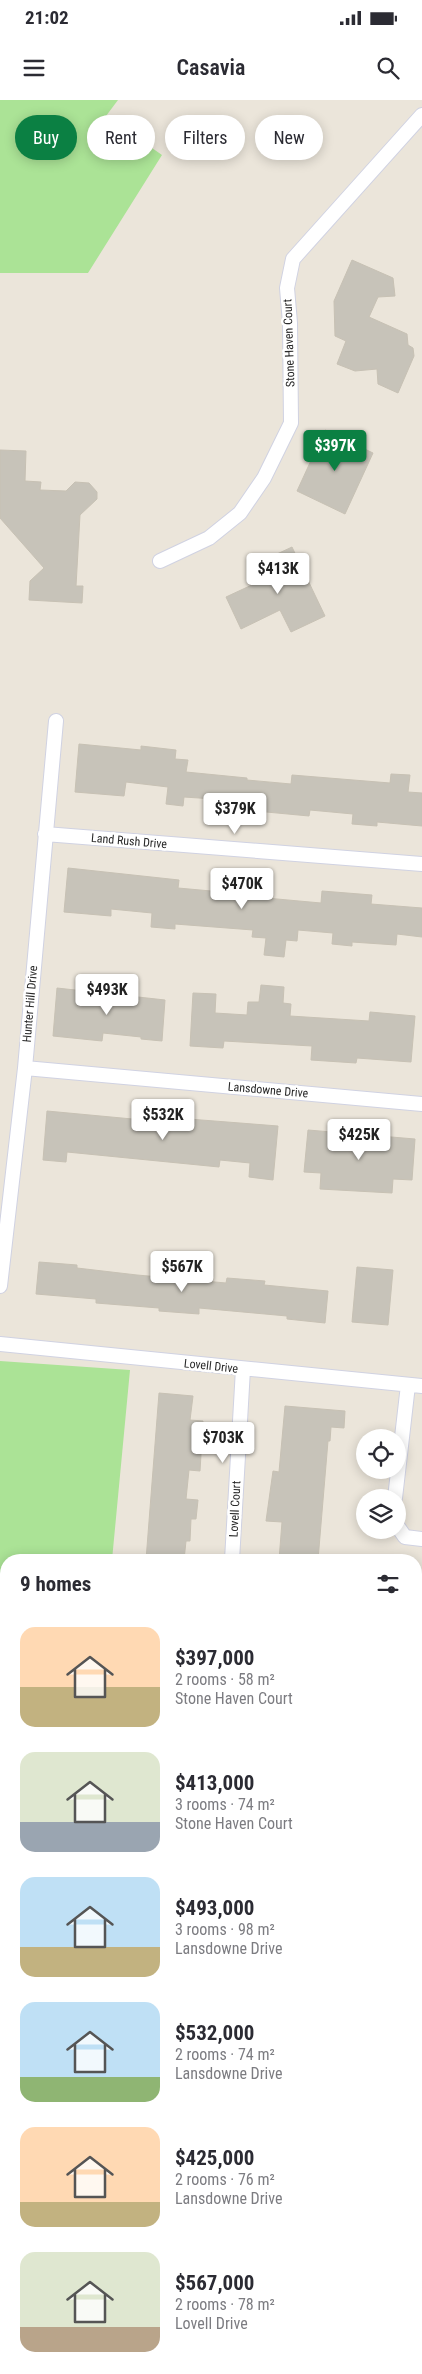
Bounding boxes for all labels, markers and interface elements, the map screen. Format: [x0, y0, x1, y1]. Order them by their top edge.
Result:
text: 21:02 [25, 6, 69, 29]
icon: menu [20, 54, 48, 82]
icon: search [374, 54, 402, 82]
text: Casavia [177, 55, 245, 80]
chip: Buy [15, 115, 77, 160]
chip: Rent [87, 115, 155, 160]
chip: Filters [165, 115, 245, 160]
chip: New [255, 115, 323, 160]
street label: Stone Haven Court [280, 298, 298, 387]
pin: $397K [300, 430, 370, 472]
text: $397K [314, 436, 356, 455]
pin: $413K [243, 552, 313, 595]
text: $413K [257, 559, 299, 578]
pin: $379K [200, 792, 270, 835]
text: $379K [214, 799, 256, 818]
street label: Land Rush Drive [90, 831, 168, 851]
pin: $470K [207, 868, 277, 910]
text: $470K [221, 874, 263, 893]
street label: Hunter Hill Drive [20, 965, 40, 1043]
pin: $493K [72, 974, 142, 1016]
text: $493K [86, 980, 128, 999]
street label: Lansdowne Drive [227, 1080, 309, 1101]
pin: $532K [128, 1098, 198, 1141]
text: $532K [142, 1105, 184, 1124]
pin: $425K [324, 1118, 394, 1161]
text: $425K [338, 1125, 380, 1144]
pin: $567K [147, 1250, 217, 1293]
text: $567K [161, 1257, 203, 1276]
street label: Lovell Drive [183, 1356, 239, 1376]
pin: $703K [188, 1422, 258, 1464]
text: $703K [202, 1428, 244, 1447]
map controls [356, 1429, 406, 1539]
button: locate [356, 1429, 406, 1479]
street label: Lovell Court [227, 1480, 243, 1538]
button: layers [356, 1489, 406, 1539]
icon: filters [374, 1570, 402, 1598]
text: 9 homes [20, 1572, 91, 1596]
text: $397,000 [175, 1646, 254, 1670]
icon: home [60, 1647, 120, 1707]
text: 2 rooms · 58 m² [175, 1670, 275, 1689]
text: Stone Haven Court [175, 1689, 293, 1708]
text: $413,000 [175, 1771, 254, 1795]
icon: home [60, 1772, 120, 1832]
text: 3 rooms · 74 m² [175, 1795, 275, 1814]
text: Stone Haven Court [175, 1814, 293, 1833]
text: $493,000 [175, 1896, 254, 1920]
icon: home [60, 1897, 120, 1957]
text: 3 rooms · 98 m² [175, 1920, 275, 1939]
text: Lansdowne Drive [175, 1939, 283, 1958]
text: $532,000 [175, 2021, 254, 2045]
icon: home [60, 2022, 120, 2082]
text: 2 rooms · 74 m² [175, 2045, 275, 2064]
text: Lansdowne Drive [175, 2064, 283, 2083]
text: $425,000 [175, 2146, 254, 2170]
icon: home [60, 2147, 120, 2207]
text: 2 rooms · 76 m² [175, 2170, 275, 2189]
text: Lansdowne Drive [175, 2189, 283, 2208]
text: $567,000 [175, 2271, 254, 2295]
icon: home [60, 2272, 120, 2332]
text: 2 rooms · 78 m² [175, 2295, 275, 2314]
text: Lovell Drive [175, 2314, 248, 2333]

